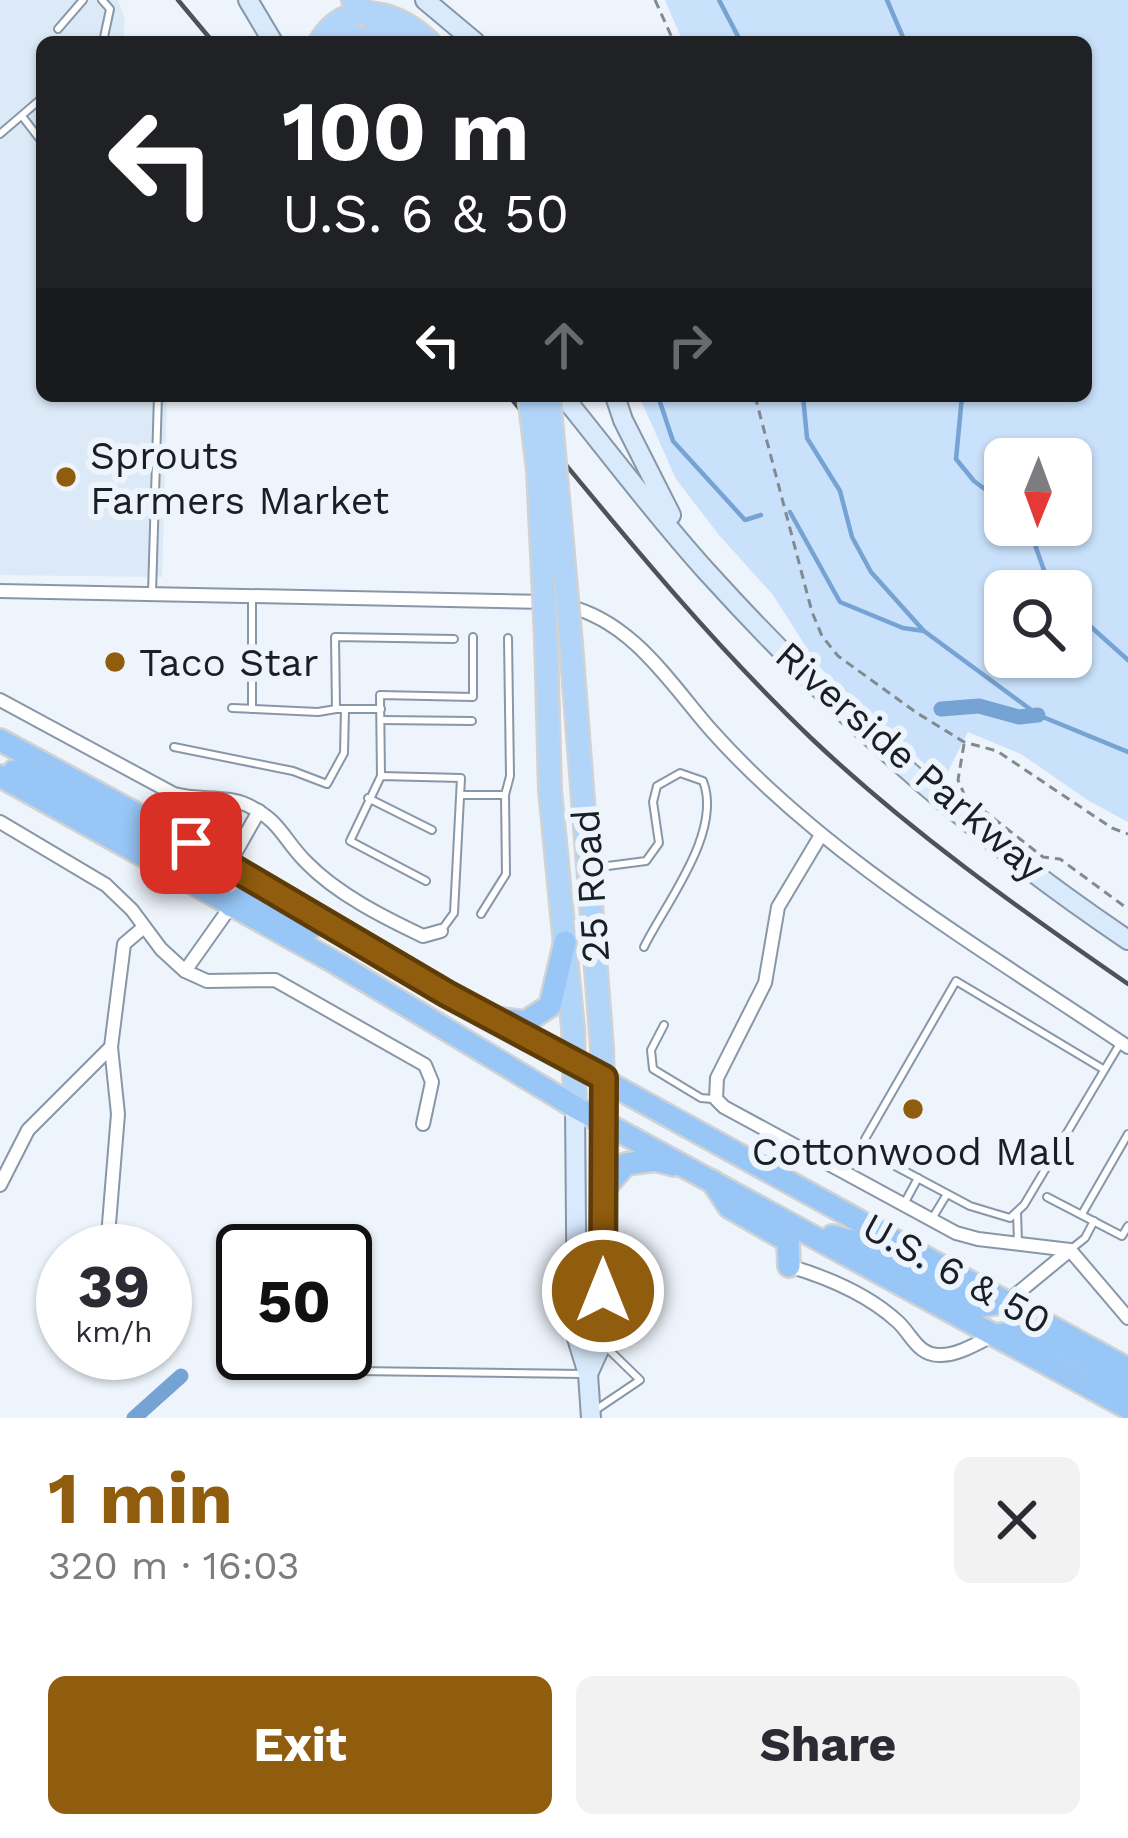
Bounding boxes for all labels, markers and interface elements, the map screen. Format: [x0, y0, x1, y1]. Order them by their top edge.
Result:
text: 100 m [282, 82, 529, 180]
icon: left [84, 84, 240, 240]
text: U.S. 6 & 50 [282, 182, 569, 245]
icon: left [405, 312, 471, 378]
icon: ahead [531, 312, 597, 378]
icon: right [657, 312, 723, 378]
place label: Sprouts Farmers Market [90, 433, 389, 523]
north arrow [984, 438, 1092, 546]
map controls [984, 438, 1092, 678]
marker: Sprouts Farmers Market [53, 464, 79, 490]
button: search [984, 570, 1092, 678]
street label: Riverside Parkway [767, 632, 1055, 891]
place label: Taco Star [139, 640, 319, 685]
marker: Taco Star [102, 649, 128, 675]
pin [140, 792, 242, 894]
street label: 25 Road [563, 808, 618, 964]
icon: arrive [158, 810, 224, 876]
marker: Cottonwood Mall [900, 1096, 926, 1122]
place label: Cottonwood Mall [752, 1129, 1074, 1174]
street label: U.S. 6 & 50 [855, 1204, 1058, 1343]
speed limit sign: 50 [216, 1224, 372, 1380]
position arrow [540, 1228, 666, 1354]
text: 39 [78, 1251, 150, 1322]
text: km/h [75, 1314, 153, 1349]
text: 1 min [48, 1456, 233, 1540]
button: close [954, 1457, 1080, 1583]
text: 320 m · 16:03 [48, 1543, 300, 1588]
button: Exit [48, 1676, 552, 1814]
button: Share [576, 1676, 1080, 1814]

